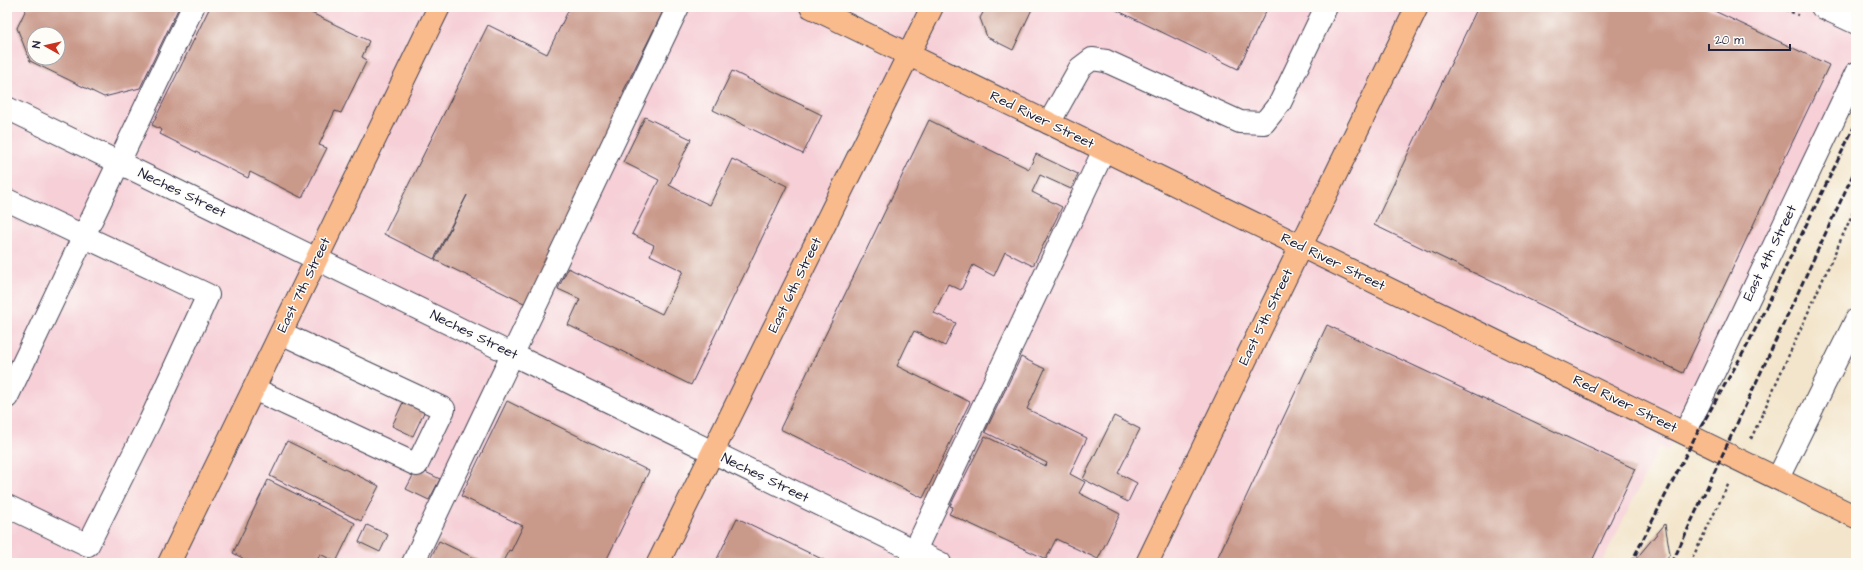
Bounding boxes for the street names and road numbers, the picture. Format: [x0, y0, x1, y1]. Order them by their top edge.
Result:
street label: Red River Street [986, 86, 1098, 154]
street label: Neches Street [135, 163, 230, 223]
street label: East 4th Street [1738, 201, 1802, 304]
street label: Red River Street [1277, 228, 1389, 296]
street label: East 7th Street [272, 234, 336, 336]
street label: East 6th Street [763, 234, 827, 336]
street label: East 5th Street [1234, 265, 1298, 369]
street label: Neches Street [427, 305, 522, 365]
street label: Red River Street [1569, 370, 1681, 438]
street label: Neches Street [718, 448, 813, 508]

